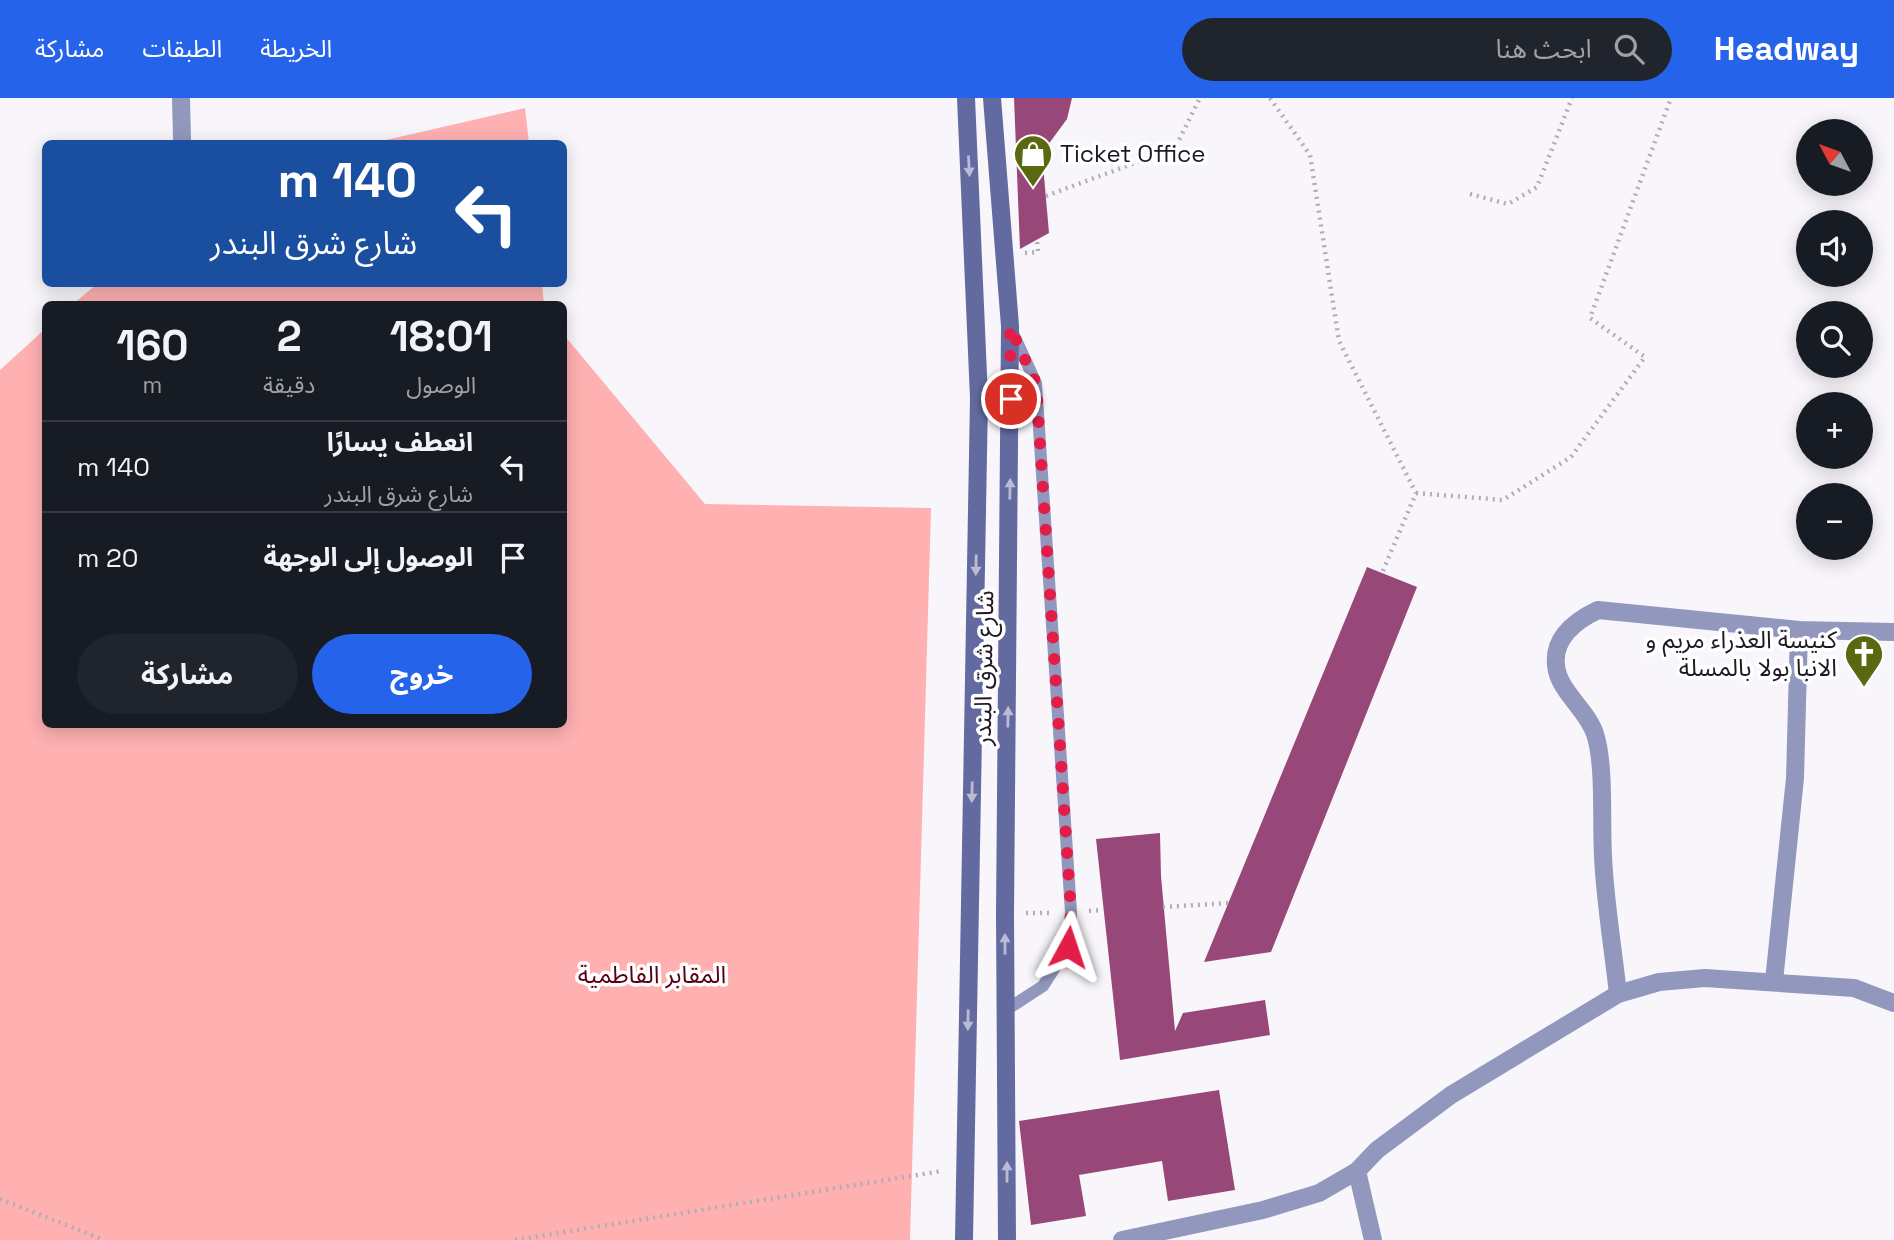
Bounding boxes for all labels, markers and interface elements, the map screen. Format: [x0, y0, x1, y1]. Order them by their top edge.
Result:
search box [1182, 18, 1672, 81]
text: Headway [1714, 28, 1859, 70]
icon: search [1610, 30, 1648, 68]
text: ابحث هنا [1495, 32, 1592, 66]
text: مشاركة [35, 33, 104, 64]
text: الطبقات [142, 33, 222, 64]
text: الخريطة [260, 33, 332, 64]
north arrow [1796, 119, 1872, 196]
map controls [1796, 119, 1873, 560]
shop icon: Ticket Office [1012, 133, 1054, 188]
place label: Ticket Office [1060, 138, 1206, 169]
text: 140 m [278, 149, 417, 211]
one-way arrow [963, 155, 974, 177]
icon: left [441, 168, 532, 259]
button: sound [1796, 210, 1873, 287]
text: شارع شرق البندر [210, 223, 417, 263]
button: search [1796, 301, 1873, 378]
text: 2 [277, 310, 302, 363]
text: 18:01 [390, 310, 493, 363]
text: 160 [116, 319, 189, 372]
pin [981, 369, 1041, 429]
text: m [143, 370, 162, 400]
text: دقيقة [263, 370, 315, 400]
text: الوصول [406, 370, 476, 400]
icon: arrive [992, 380, 1030, 418]
button: + [1796, 392, 1873, 469]
text: انعطف يسارًا [327, 425, 473, 459]
icon: left [494, 448, 532, 486]
text: 140 m [77, 450, 150, 484]
one-way arrow [1004, 478, 1016, 500]
text: شارع شرق البندر [324, 479, 473, 509]
button: − [1796, 483, 1873, 560]
icon: arrive [494, 539, 532, 577]
text: الوصول إلى الوجهة [263, 540, 473, 574]
text: 20 m [77, 541, 138, 575]
one-way arrow [970, 554, 982, 576]
street label: شارع شرق البندر [967, 590, 1002, 747]
place label: كنيسة العذراء مريم و الانبا بولا بالمسلة [1646, 624, 1838, 683]
church icon: كنيسة العذراء مريم و الانبا بولا بالمسلة [1843, 633, 1885, 688]
button: مشاركة [77, 634, 298, 714]
button: خروج [312, 634, 532, 714]
one-way arrow [1002, 706, 1013, 728]
one-way arrow [966, 782, 978, 804]
position arrow [1031, 910, 1105, 984]
one-way arrow [999, 933, 1011, 955]
park label: المقابر الفاطمية [578, 959, 726, 990]
one-way arrow [962, 1009, 974, 1031]
one-way arrow [1001, 1161, 1013, 1183]

